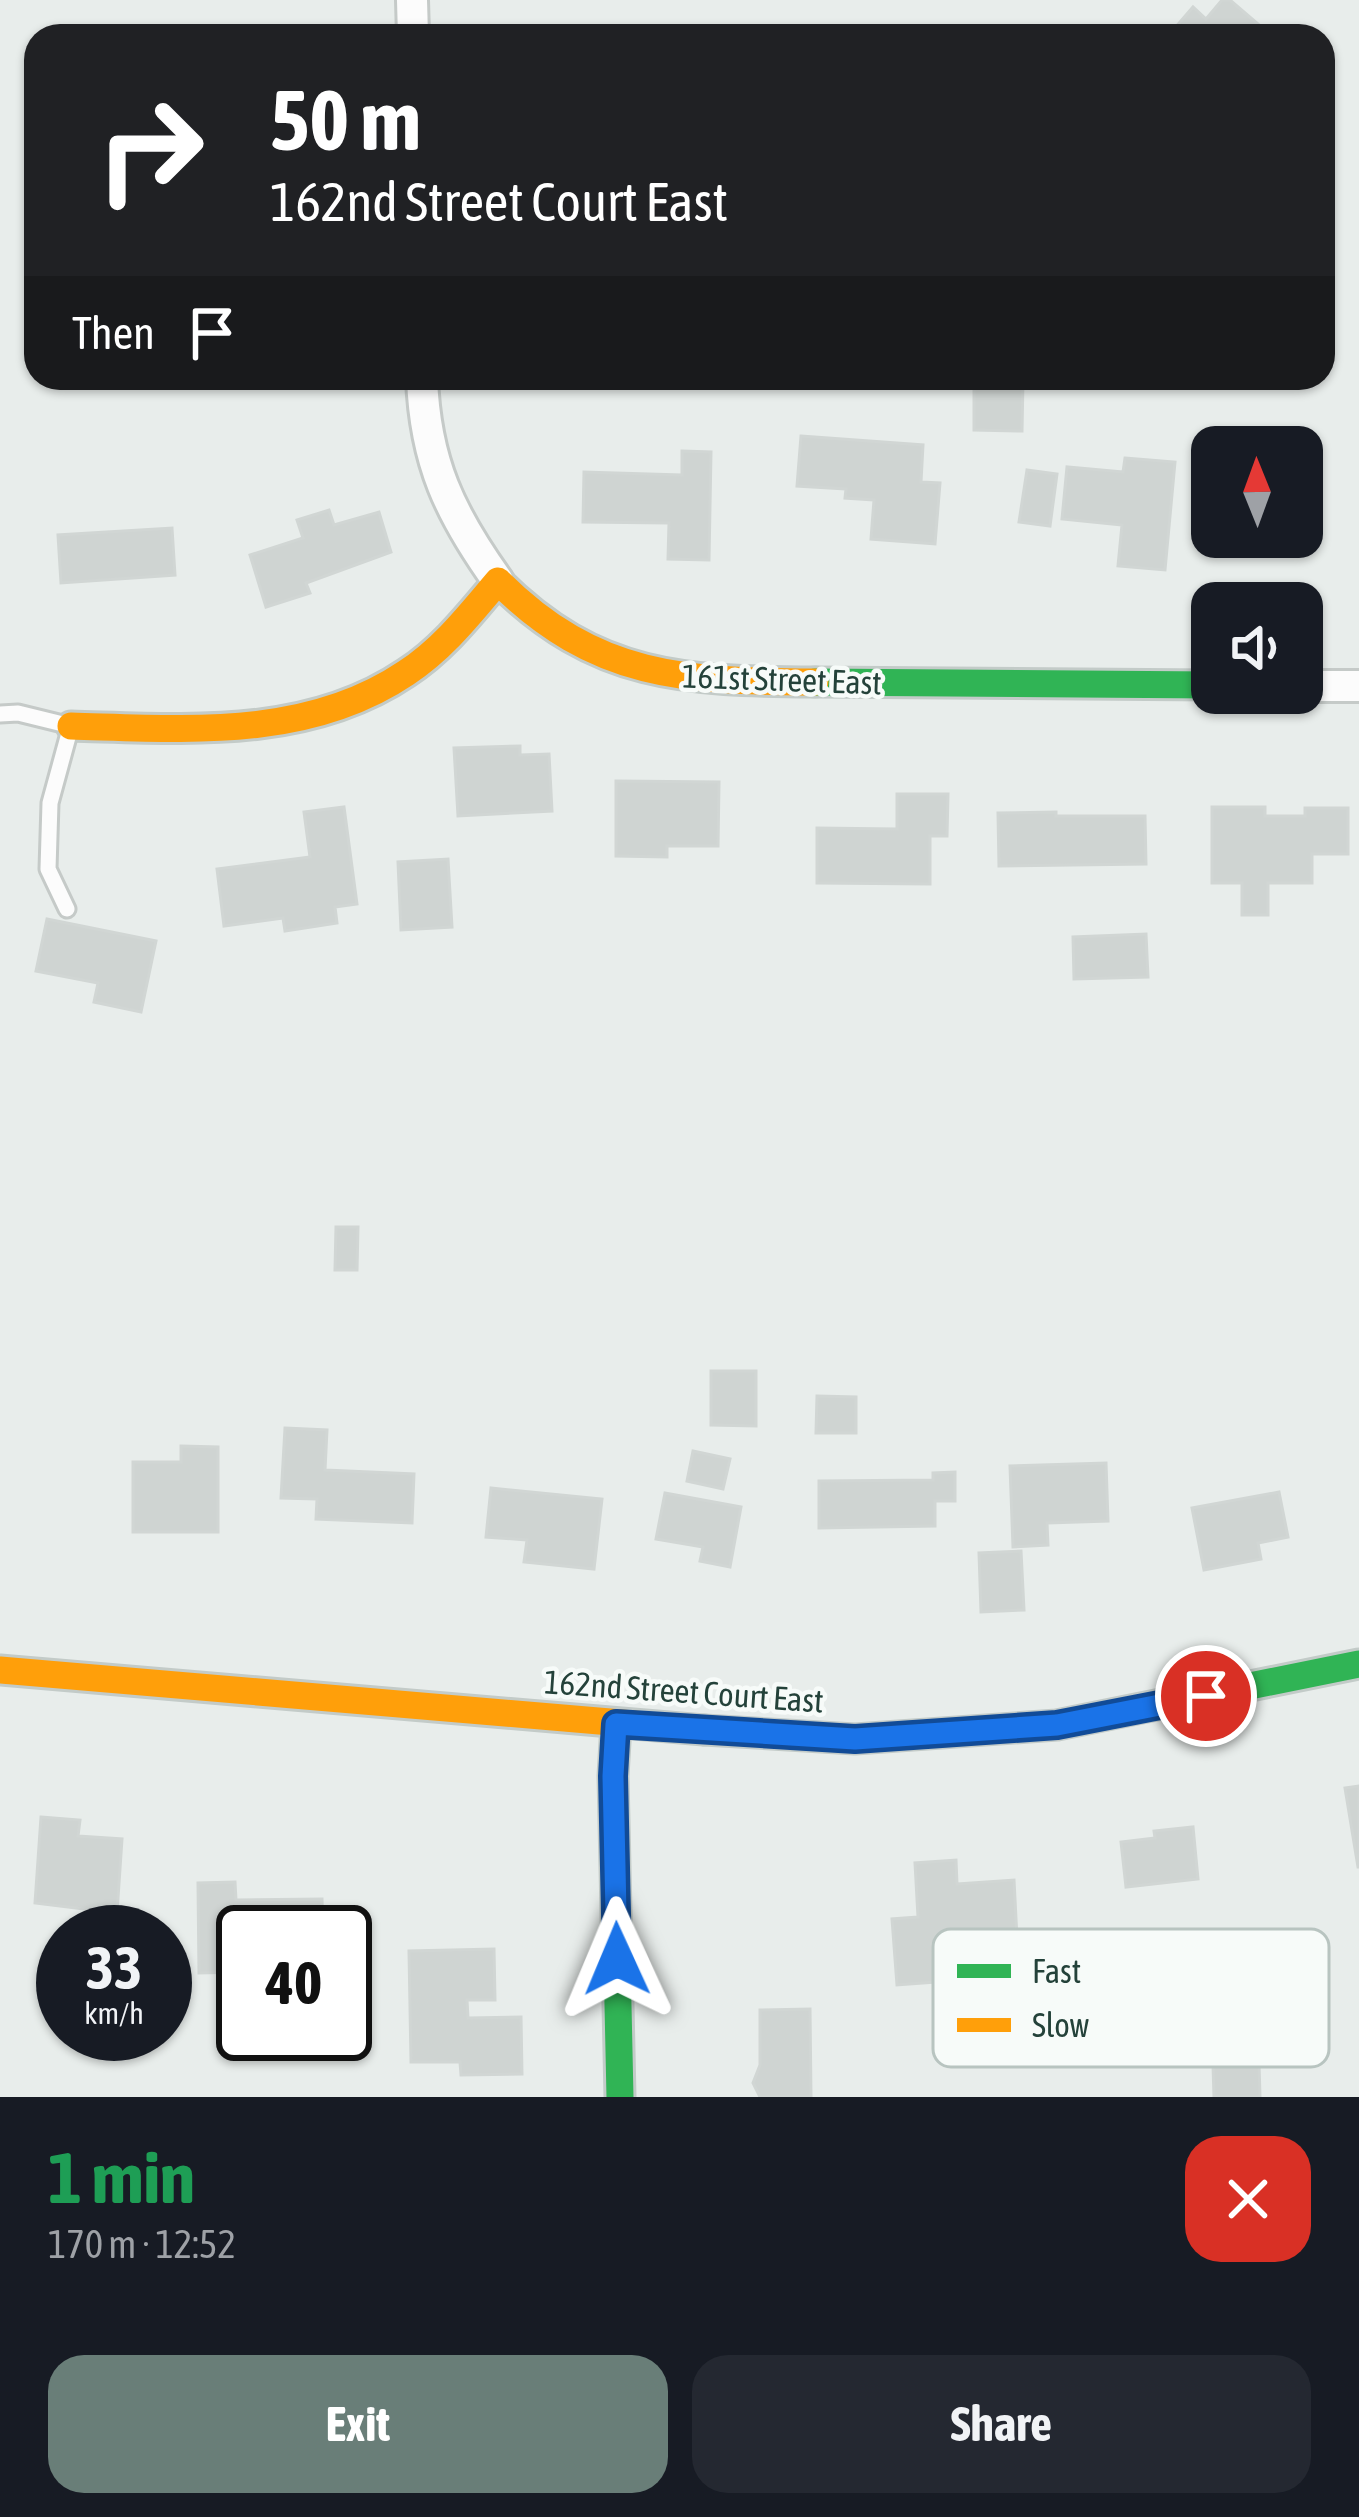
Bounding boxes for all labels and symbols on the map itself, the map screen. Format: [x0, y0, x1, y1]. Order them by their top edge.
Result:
north arrow [1191, 426, 1323, 558]
street label: 161st Street East [682, 657, 882, 701]
pin [1155, 1645, 1257, 1747]
street label: 162nd Street Court East [543, 1662, 825, 1720]
position arrow [554, 1896, 680, 2022]
speed limit sign: 40 [216, 1905, 372, 2061]
legend [933, 1929, 1329, 2067]
text: Fast [1032, 1952, 1081, 1990]
text: Slow [1032, 2006, 1089, 2044]

